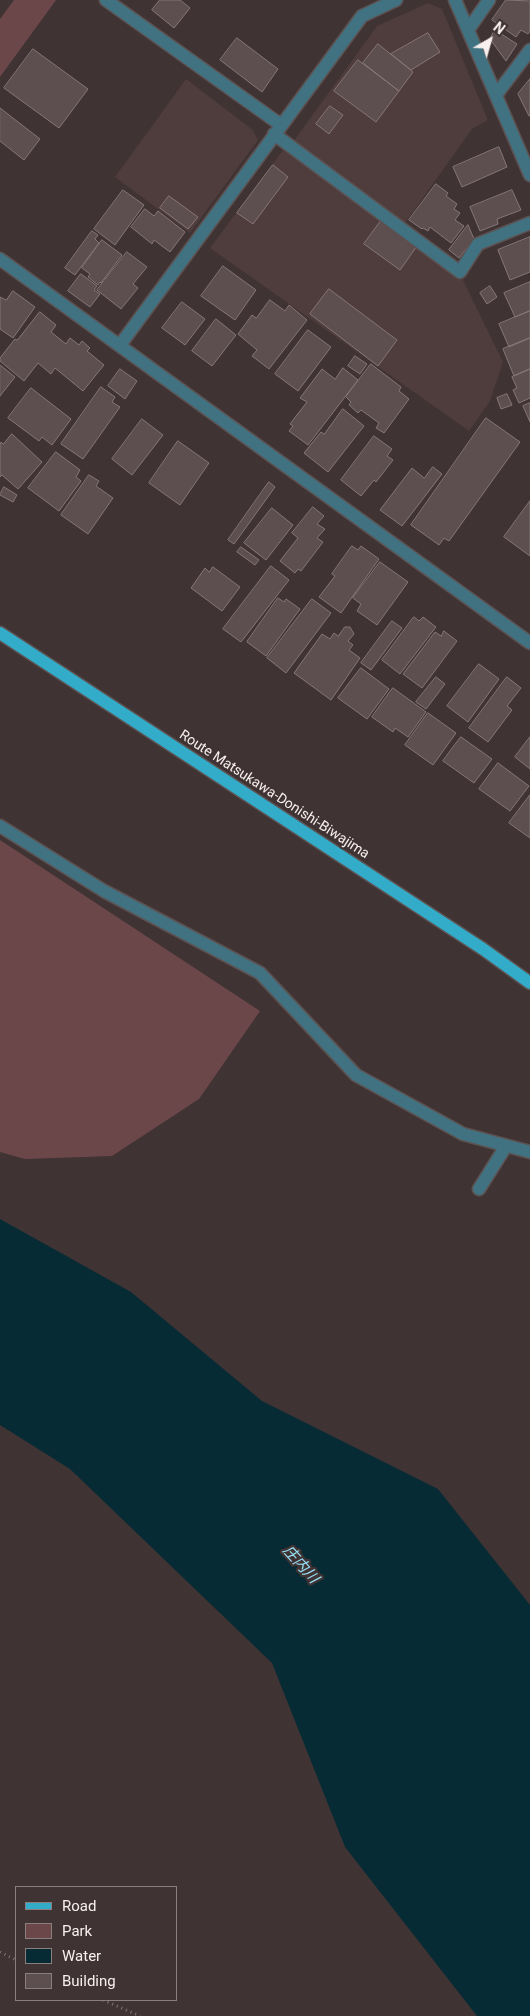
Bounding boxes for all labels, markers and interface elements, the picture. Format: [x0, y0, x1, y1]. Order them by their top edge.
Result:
north arrow [465, 15, 515, 65]
text: N [490, 19, 508, 38]
street label: Route Matsukawa-Donishi-Biwajima [176, 727, 372, 863]
water label: 庄内川 [278, 1542, 322, 1588]
legend [15, 1886, 178, 2001]
text: Road [62, 1897, 96, 1915]
text: Park [62, 1922, 92, 1940]
text: Water [62, 1947, 101, 1965]
text: Building [62, 1972, 116, 1990]

